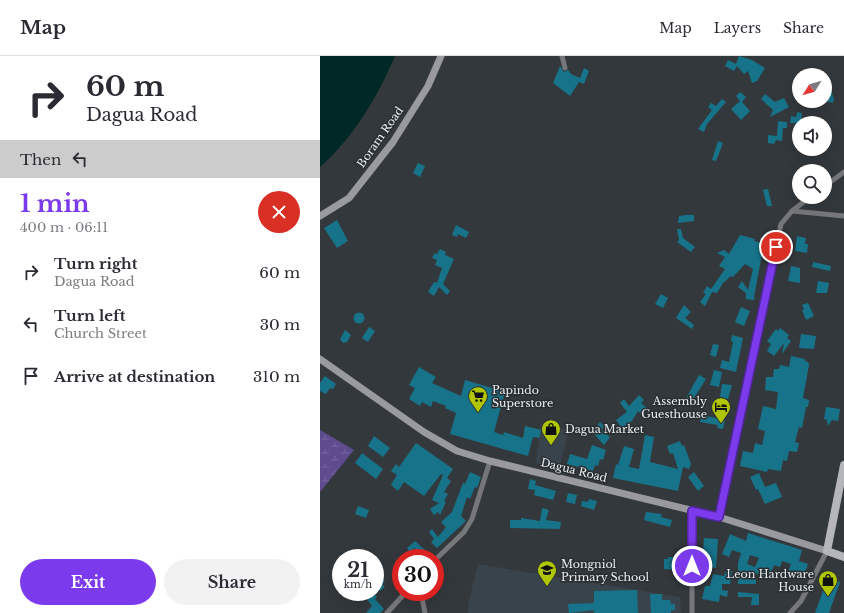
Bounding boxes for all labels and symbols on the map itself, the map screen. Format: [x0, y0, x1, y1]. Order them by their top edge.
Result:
north arrow [792, 68, 832, 108]
street label: Boram Road [354, 103, 406, 170]
pin [759, 230, 793, 264]
place label: Papindo Superstore [492, 383, 553, 410]
supermarket icon: Papindo Superstore [467, 385, 489, 413]
place label: Assembly Guesthouse [641, 394, 707, 421]
hotel icon: Assembly Guesthouse [710, 396, 732, 424]
shop icon: Dagua Market [540, 418, 562, 446]
place label: Dagua Market [565, 422, 645, 436]
street label: Dagua Road [539, 455, 609, 485]
position arrow [671, 545, 713, 587]
speed limit sign: 30 [392, 549, 444, 601]
place label: Mongniol Primary School [561, 557, 650, 584]
school or university icon: Mongniol Primary School [536, 559, 558, 587]
place label: Leon Hardware House [726, 567, 814, 594]
shop icon: Leon Hardware House [817, 569, 839, 597]

